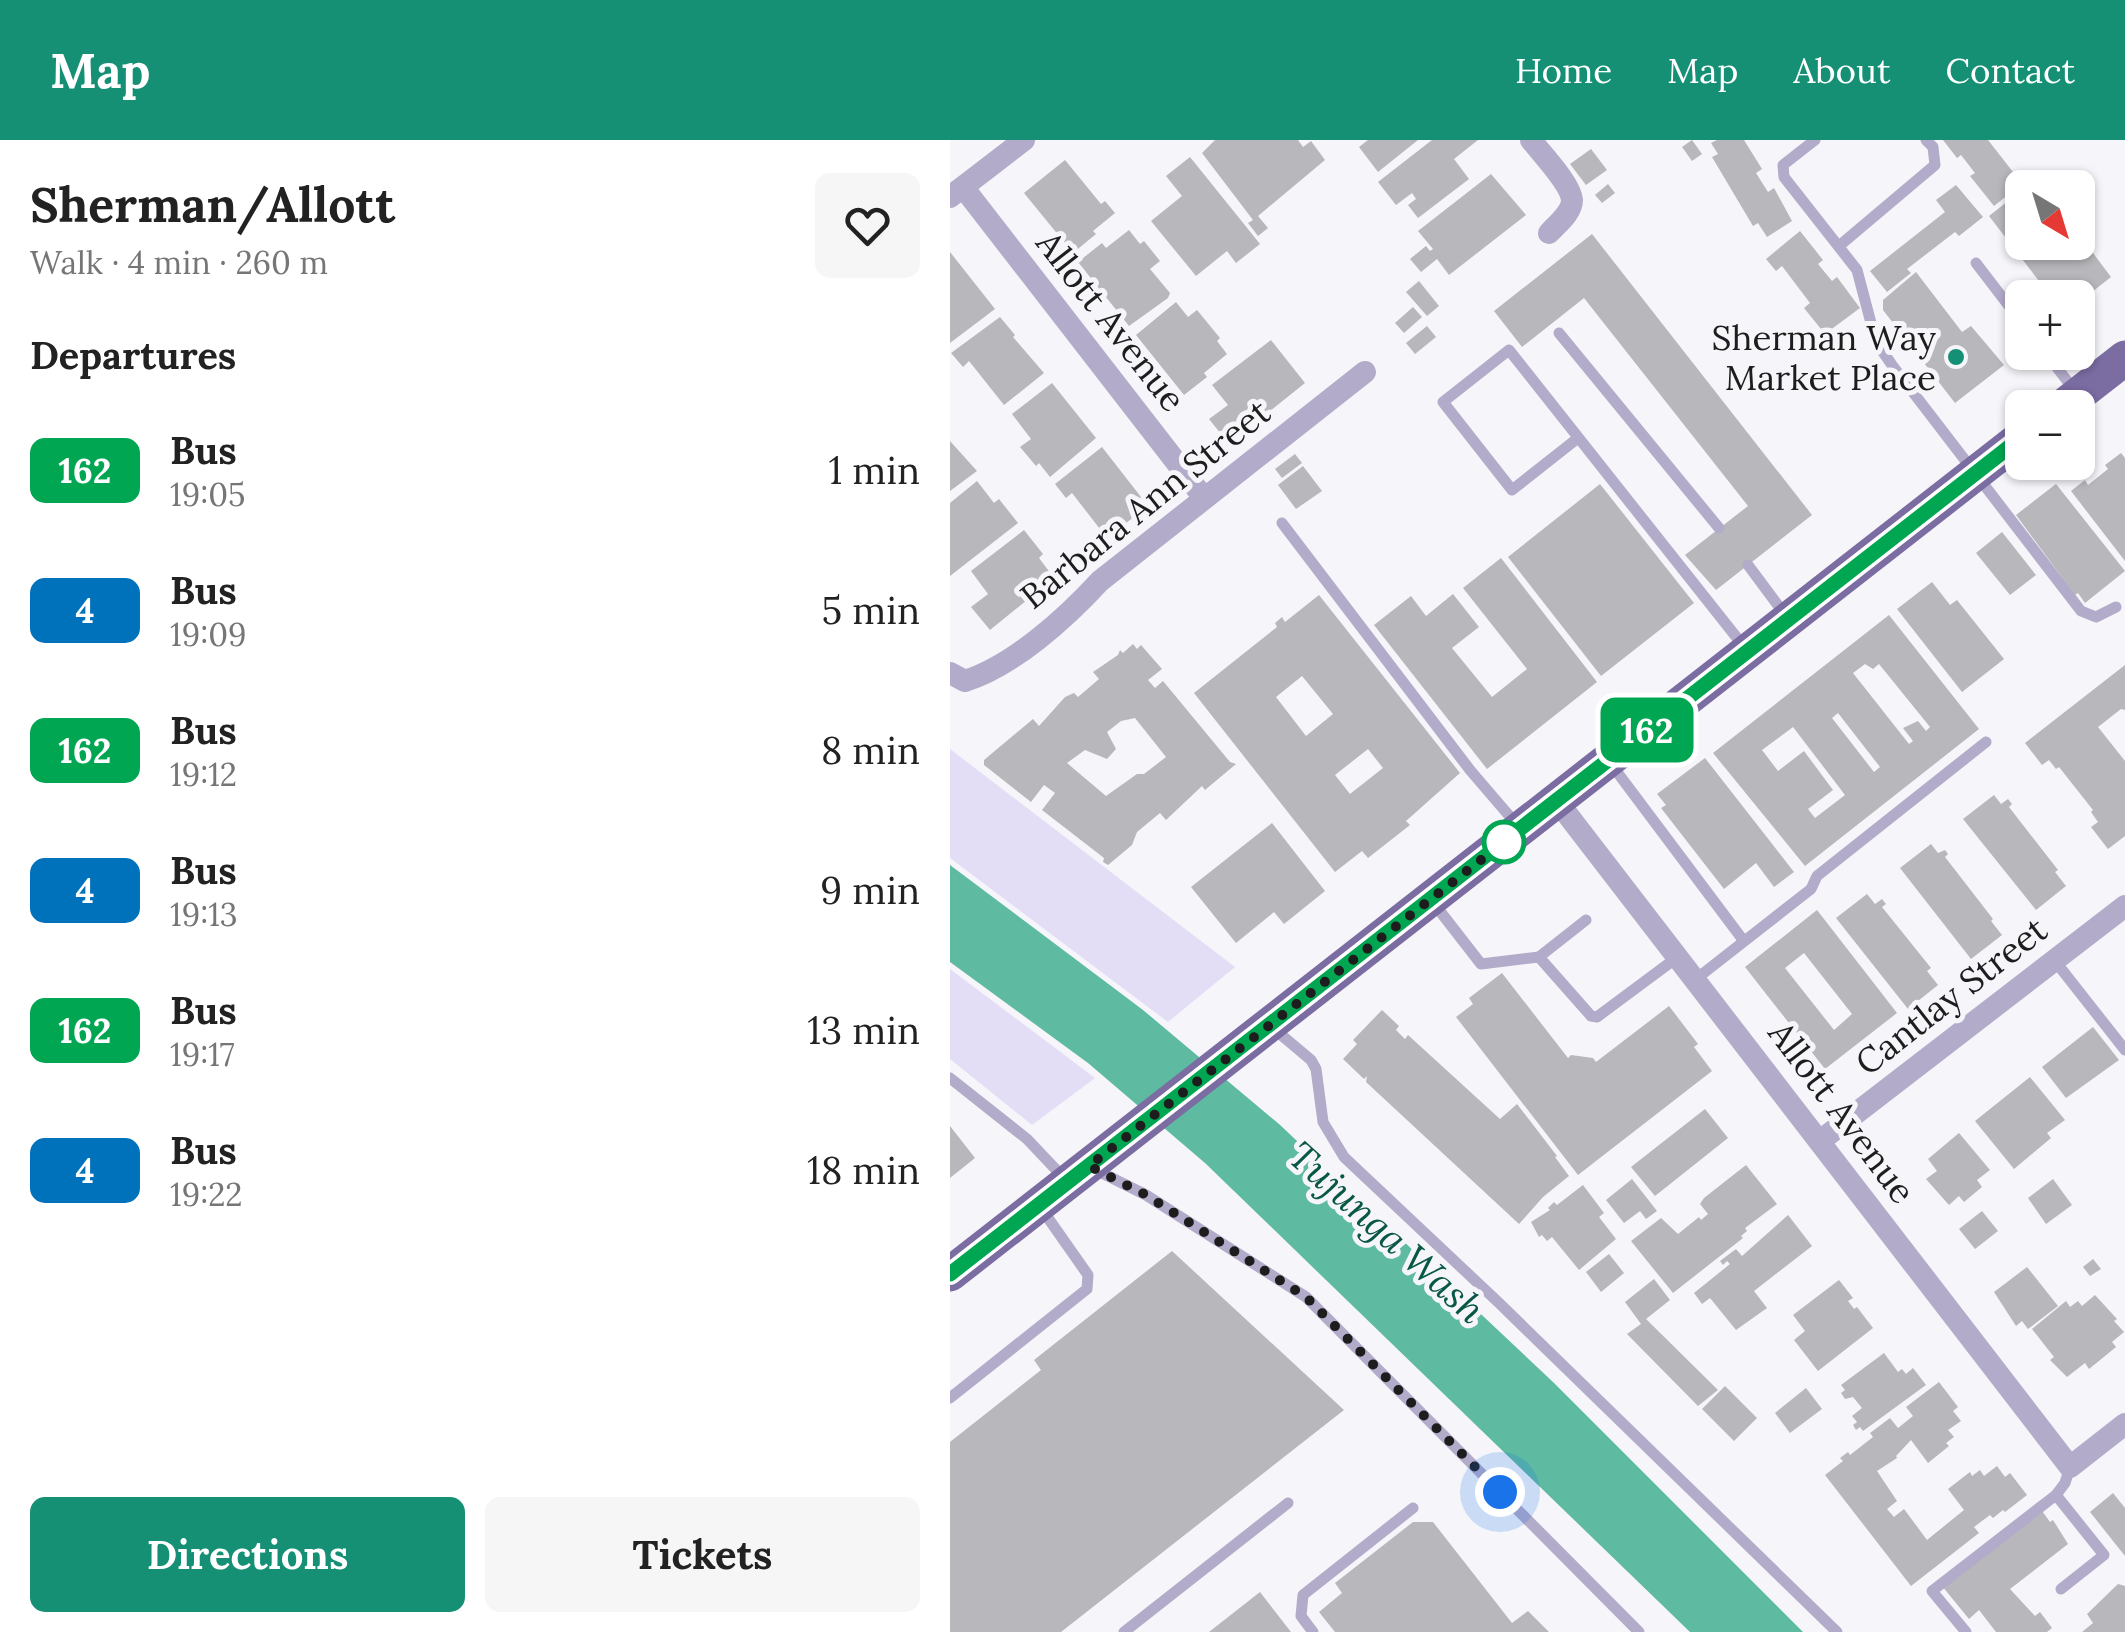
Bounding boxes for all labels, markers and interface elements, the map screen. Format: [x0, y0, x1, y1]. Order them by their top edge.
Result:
text: Map [50, 40, 150, 101]
text: Home [1515, 48, 1612, 93]
text: Map [1667, 48, 1738, 93]
text: About [1793, 48, 1891, 93]
text: Contact [1946, 48, 2075, 93]
north arrow [2005, 170, 2095, 260]
map controls [2005, 170, 2095, 480]
button: heart [815, 173, 920, 278]
text: Sherman/Allott [30, 174, 395, 235]
street label: Allott Avenue [1026, 221, 1195, 420]
text: Walk · 4 min · 260 m [30, 242, 328, 283]
button: + [2005, 280, 2095, 370]
place label: Sherman Way Market Place [1712, 315, 1937, 400]
text: Departures [30, 331, 236, 379]
marker: Sherman Way Market Place [1945, 346, 1967, 368]
street label: Barbara Ann Street [1011, 389, 1279, 618]
button: − [2005, 390, 2095, 480]
text: Bus [170, 426, 237, 474]
text: 1 min [828, 446, 920, 494]
text: 162 [59, 448, 112, 493]
text: 19:05 [170, 474, 245, 515]
text: Bus [170, 566, 237, 614]
text: 5 min [822, 586, 920, 634]
text: 4 [75, 588, 95, 633]
text: 19:09 [170, 614, 247, 655]
line badge: 162 [1590, 698, 1704, 762]
text: Bus [170, 706, 237, 754]
text: 162 [1621, 708, 1674, 753]
text: 8 min [821, 726, 920, 774]
text: 162 [59, 728, 112, 773]
text: 19:12 [170, 754, 237, 795]
unlabelled marker [1483, 821, 1525, 863]
text: Bus [170, 846, 237, 894]
text: 9 min [820, 866, 920, 914]
text: 4 [75, 868, 95, 913]
text: 19:13 [170, 894, 238, 935]
street label: Cantlay Street [1846, 907, 2056, 1085]
text: Bus [170, 986, 237, 1034]
text: 13 min [807, 1006, 920, 1054]
text: 162 [59, 1008, 112, 1053]
street label: Allott Avenue [1758, 1011, 1925, 1212]
text: 19:17 [170, 1034, 235, 1075]
text: Bus [170, 1126, 237, 1174]
water label: Tujunga Wash [1278, 1131, 1495, 1334]
text: 18 min [807, 1146, 920, 1194]
text: 4 [75, 1148, 95, 1193]
text: 19:22 [170, 1174, 243, 1215]
your location [1475, 1467, 1525, 1517]
button: Directions [30, 1497, 465, 1612]
button: Tickets [485, 1497, 920, 1612]

